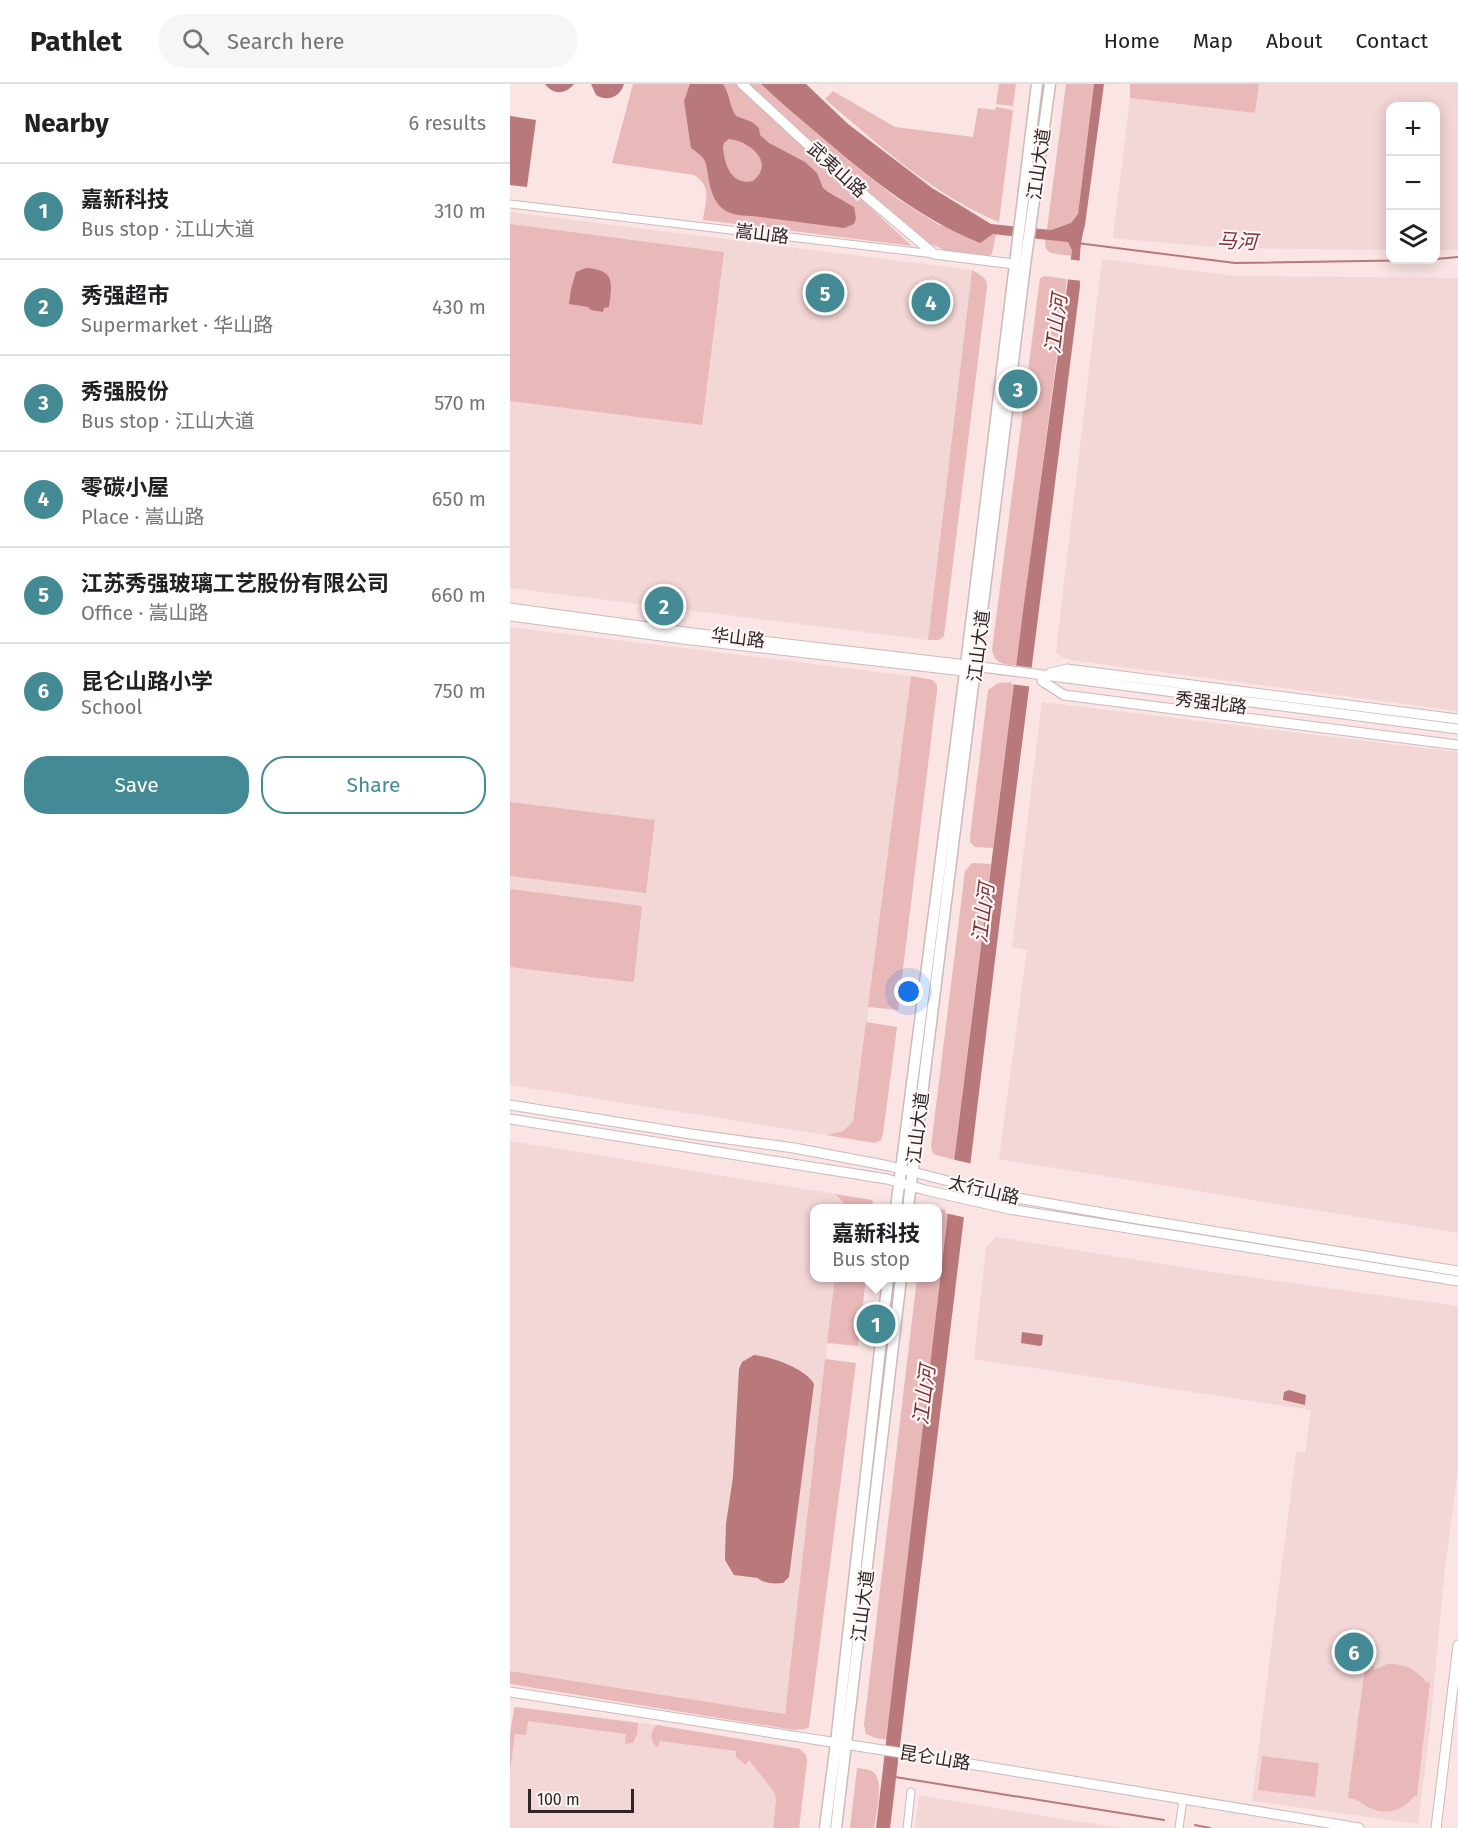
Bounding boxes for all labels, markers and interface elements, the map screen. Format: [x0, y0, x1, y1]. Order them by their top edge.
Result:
search box [158, 14, 578, 68]
text: Pathlet [30, 25, 122, 58]
icon: search [179, 25, 212, 58]
text: Search here [227, 28, 345, 55]
text: Home [1104, 28, 1160, 54]
text: Map [1193, 28, 1233, 54]
text: About [1266, 28, 1323, 54]
text: Contact [1356, 28, 1428, 54]
map controls [1386, 102, 1440, 264]
button: + [1386, 102, 1440, 156]
text: Nearby [24, 108, 109, 139]
text: 6 results [409, 111, 486, 135]
street label: 江山大道 [1023, 127, 1055, 201]
street label: 武夷山路 [803, 138, 871, 202]
button: − [1386, 156, 1440, 210]
text: 嘉新科技 [81, 186, 169, 213]
text: 1 [39, 199, 48, 223]
text: 310 m [434, 199, 486, 223]
button: layers [1386, 210, 1440, 264]
text: Bus stop · 江山大道 [81, 217, 255, 241]
street label: 嵩山路 [734, 220, 790, 248]
water label: 马河 [1216, 228, 1262, 254]
pin: 5 [806, 270, 844, 316]
pin: 4 [912, 280, 950, 324]
text: 秀强超市 [81, 282, 169, 309]
water label: 江山河 [1040, 289, 1072, 355]
text: 2 [38, 295, 49, 319]
text: 430 m [432, 295, 486, 319]
text: Supermarket · 华山路 [81, 313, 273, 337]
pin: 3 [998, 366, 1038, 412]
text: 秀强股份 [81, 378, 169, 405]
text: 3 [38, 391, 49, 415]
text: 570 m [434, 391, 486, 415]
text: Bus stop · 江山大道 [81, 409, 255, 433]
text: 零碳小屋 [81, 474, 169, 501]
text: 4 [38, 487, 49, 511]
text: 650 m [432, 487, 486, 511]
text: Place · 嵩山路 [81, 505, 205, 529]
text: 江苏秀强玻璃工艺股份有限公司 [81, 570, 389, 597]
text: 5 [38, 583, 49, 607]
text: 660 m [431, 583, 486, 607]
pin: 2 [644, 584, 684, 628]
text: Office · 嵩山路 [81, 601, 209, 625]
street label: 江山大道 [964, 609, 994, 683]
street label: 华山路 [710, 624, 766, 652]
text: 昆仑山路小学 [81, 668, 213, 695]
text: 6 [38, 679, 49, 703]
text: 750 m [434, 679, 486, 703]
street label: 秀强北路 [1174, 688, 1248, 718]
text: School [81, 695, 142, 719]
button: Save [24, 756, 249, 814]
button: Share [261, 756, 486, 814]
water label: 江山河 [967, 878, 999, 944]
your location [894, 977, 923, 1006]
street label: 江山大道 [903, 1091, 933, 1165]
street label: 太行山路 [946, 1171, 1022, 1209]
popup [810, 1204, 942, 1282]
text: 嘉新科技 [832, 1220, 920, 1247]
text: Bus stop [832, 1247, 910, 1271]
pin: 1 [856, 1302, 896, 1346]
water label: 江山河 [908, 1360, 940, 1426]
street label: 江山大道 [848, 1569, 878, 1643]
pin: 6 [1334, 1630, 1374, 1674]
street label: 昆仑山路 [898, 1742, 972, 1774]
scale bar [528, 1786, 634, 1814]
text: 100 m [537, 1790, 580, 1809]

